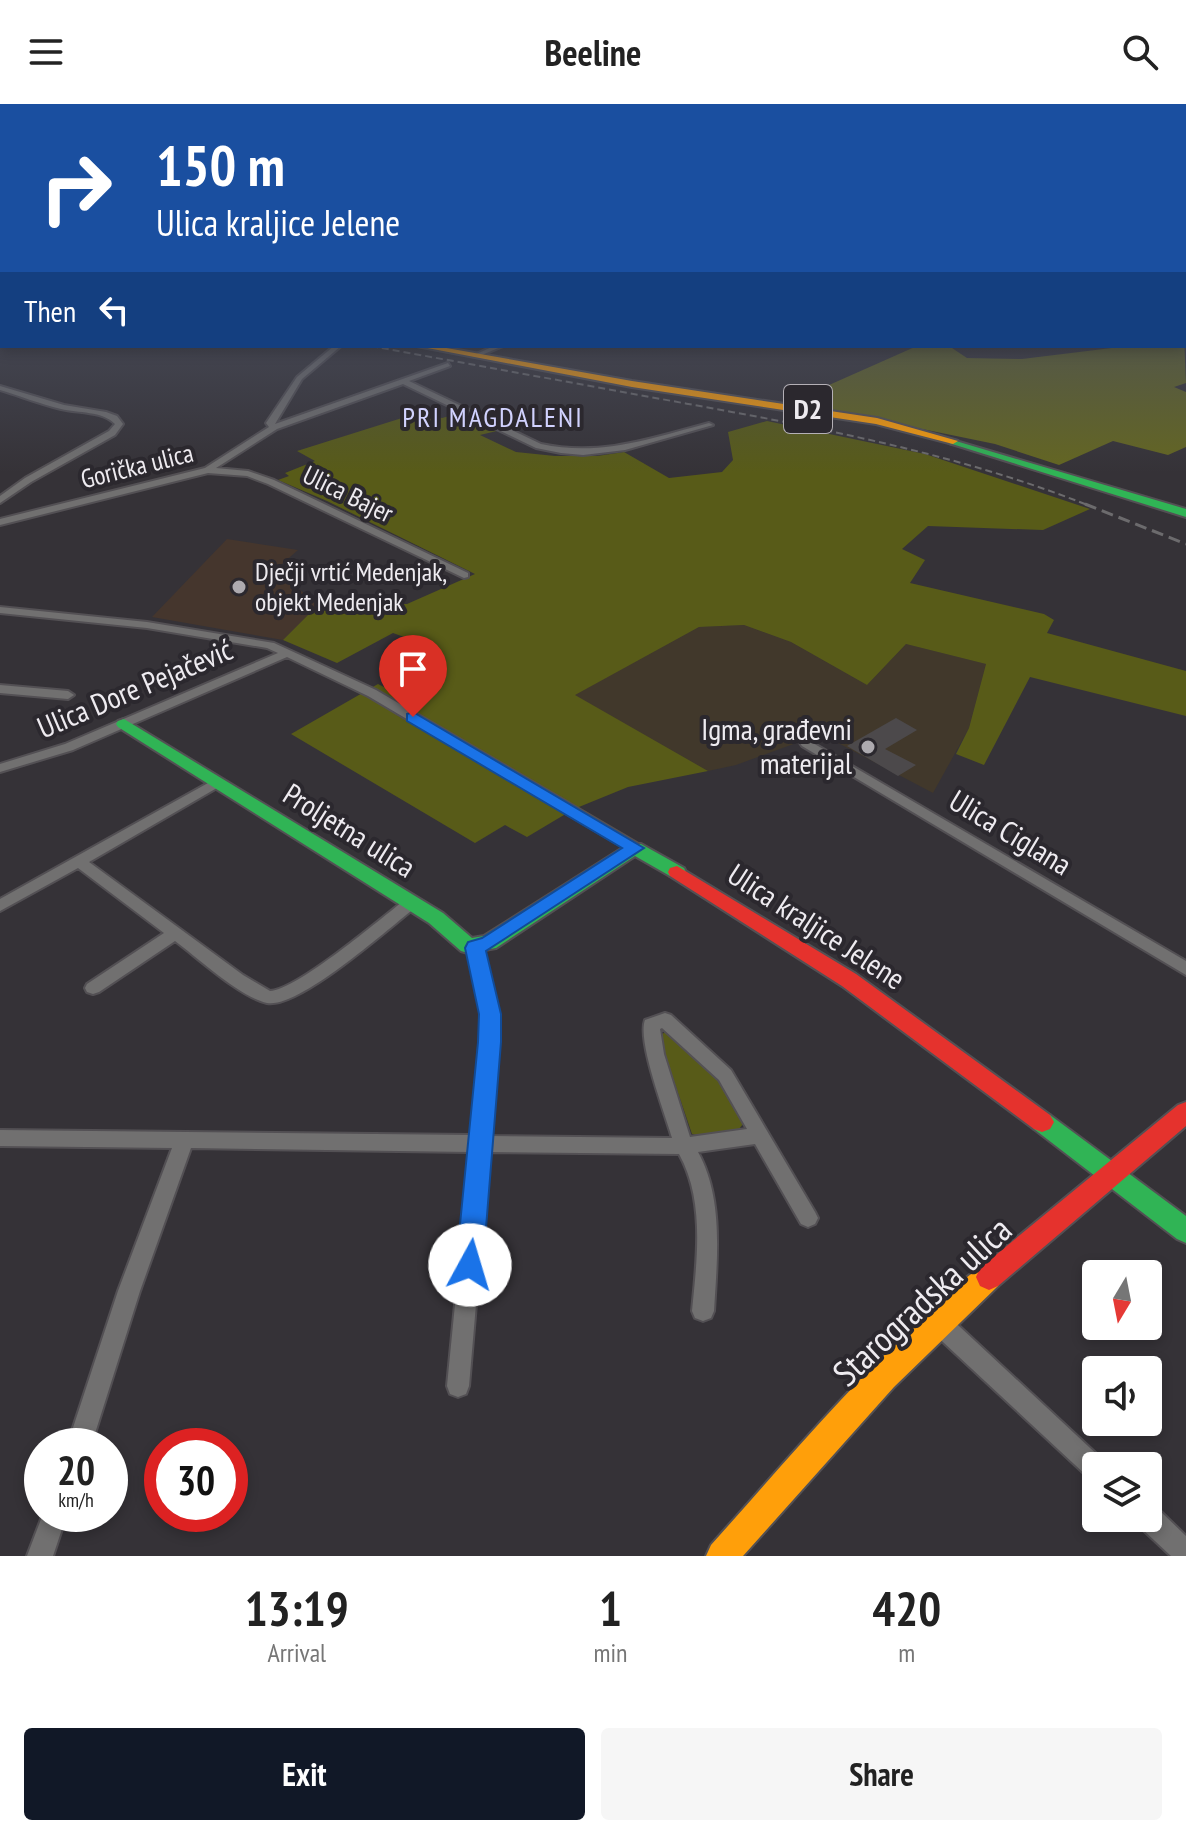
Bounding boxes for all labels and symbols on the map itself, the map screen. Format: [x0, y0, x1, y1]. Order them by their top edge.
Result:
road number: D2 [784, 385, 832, 433]
district label: PRI MAGDALENI [402, 398, 584, 435]
street label: Gorička ulica [77, 436, 197, 495]
street label: Ulica Bajer [298, 458, 399, 530]
place label: Dječji vrtić Medenjak, objekt Medenjak [255, 555, 447, 618]
marker: Dječji vrtić Medenjak, objekt Medenjak [230, 578, 248, 596]
street label: Ulica Dore Pejačević [31, 629, 238, 746]
pin [379, 635, 447, 717]
place label: Igma, građevni materijal [701, 709, 852, 782]
marker: Igma, građevni materijal [859, 738, 877, 756]
street label: Proljetna ulica [276, 774, 423, 886]
street label: Ulica Ciglana [943, 780, 1079, 883]
street label: Ulica kraljice Jelene [721, 854, 913, 998]
street label: Starogradska ulica [822, 1206, 1021, 1395]
position arrow [428, 1223, 512, 1307]
north arrow [1082, 1260, 1162, 1340]
speed limit sign: 30 [144, 1428, 248, 1532]

